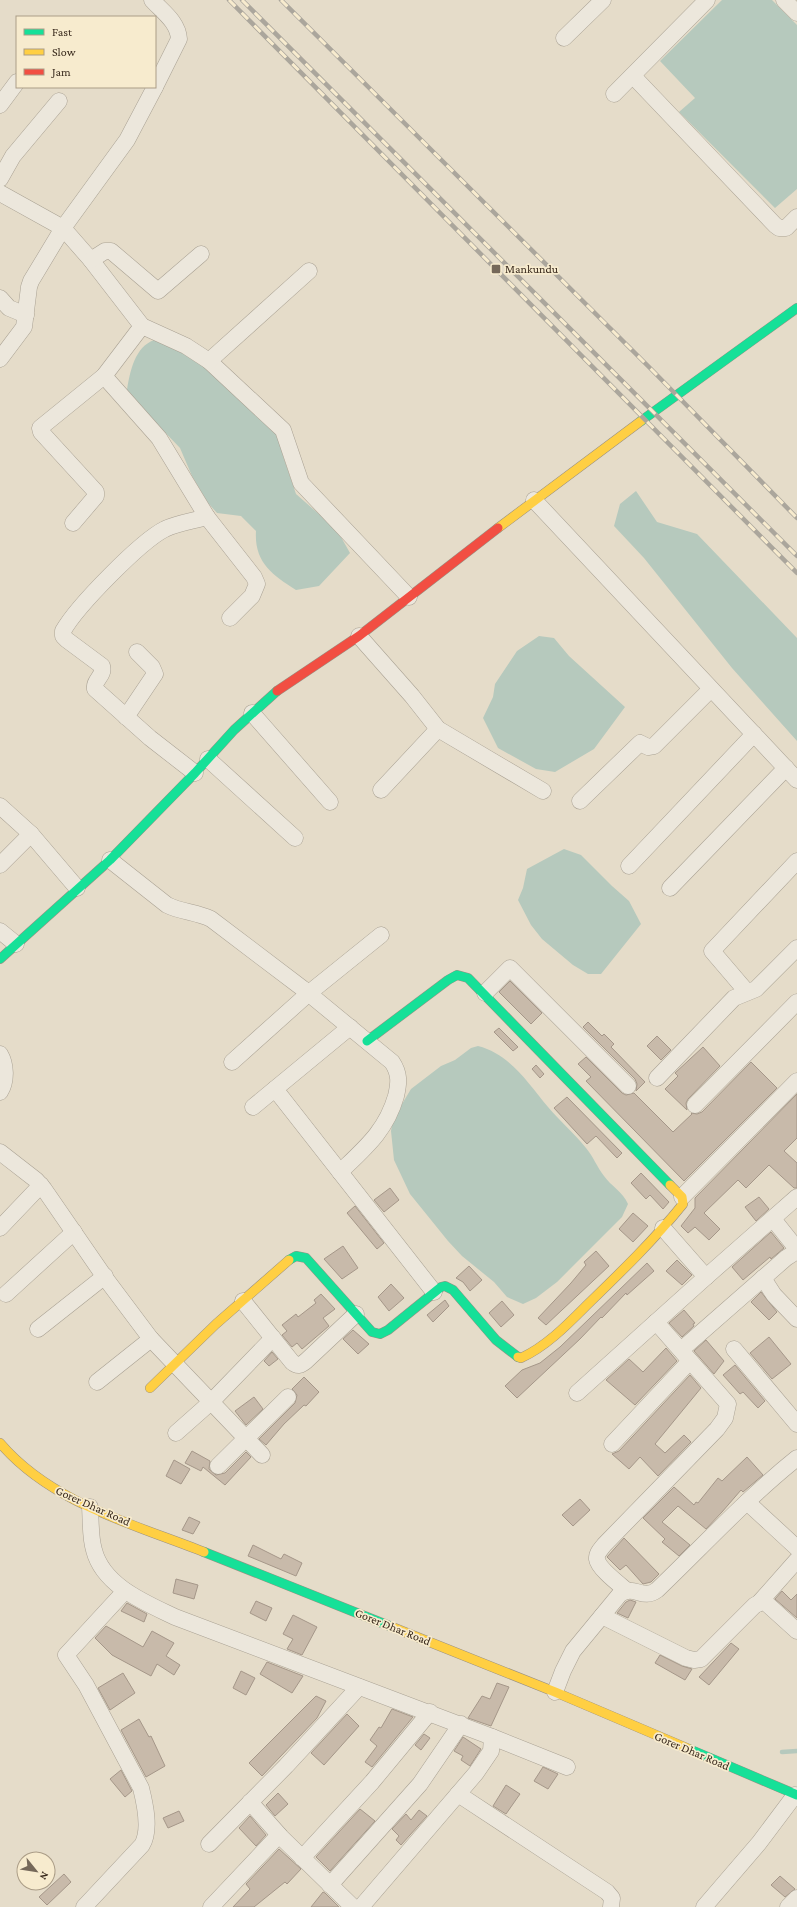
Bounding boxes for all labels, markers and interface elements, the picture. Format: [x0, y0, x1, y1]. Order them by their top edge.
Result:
legend [16, 16, 156, 88]
text: Fast [52, 25, 73, 39]
text: Slow [52, 45, 76, 59]
text: Jam [51, 65, 71, 79]
place label: Mankundu [505, 262, 559, 276]
marker: Mankundu [490, 263, 502, 275]
street label: Gorer Dhar Road [54, 1483, 133, 1529]
street label: Gorer Dhar Road [353, 1605, 433, 1649]
street label: Gorer Dhar Road [652, 1729, 732, 1773]
north arrow [16, 1851, 56, 1891]
text: N [37, 1870, 52, 1883]

